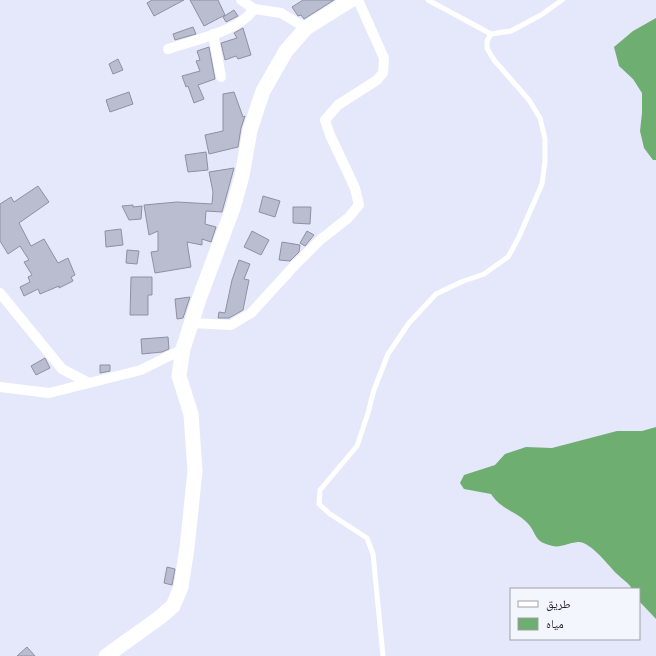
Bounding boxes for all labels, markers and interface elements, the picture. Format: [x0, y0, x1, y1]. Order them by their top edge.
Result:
legend [510, 588, 640, 640]
text: طريق [546, 595, 571, 612]
text: مياه [546, 615, 564, 632]

